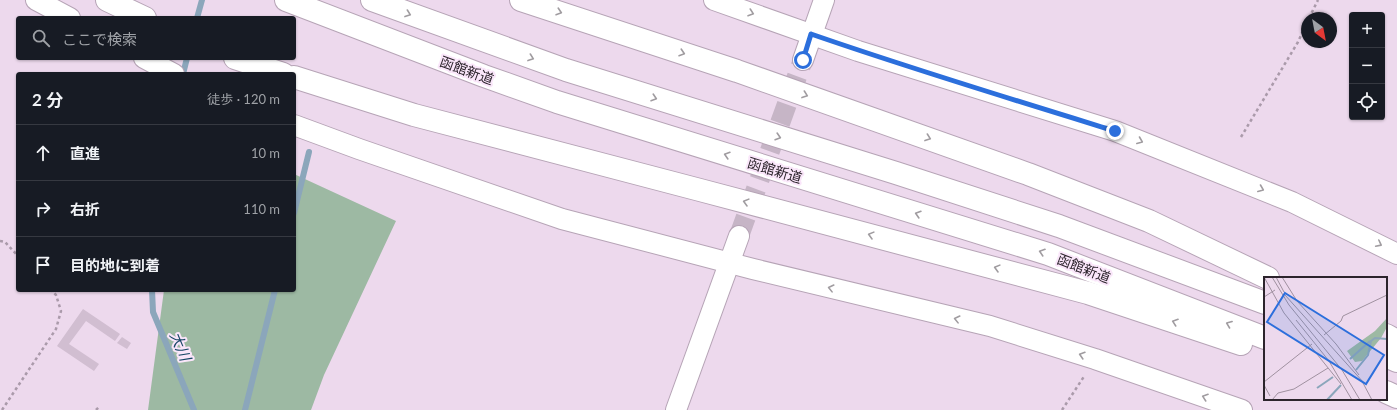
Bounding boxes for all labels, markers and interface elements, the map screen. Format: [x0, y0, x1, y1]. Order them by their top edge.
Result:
one-way arrow [555, 7, 562, 16]
one-way arrow [747, 8, 754, 17]
one-way arrow [405, 9, 412, 18]
north arrow [1301, 12, 1337, 48]
map controls [1349, 12, 1385, 120]
button: + [1349, 12, 1385, 48]
search box [16, 16, 296, 60]
icon: search [30, 27, 52, 49]
text: ここで検索 [62, 30, 137, 48]
one-way arrow [678, 48, 685, 56]
button: − [1349, 48, 1385, 84]
route start [794, 51, 812, 69]
street label: 函館新道 [438, 52, 496, 88]
one-way arrow [527, 53, 534, 61]
button: locate [1349, 84, 1385, 120]
text: 2 分 [32, 89, 63, 110]
one-way arrow [801, 90, 808, 98]
text: 徒歩 · 120 m [207, 91, 280, 107]
one-way arrow [650, 93, 657, 102]
route end [1106, 122, 1124, 140]
one-way arrow [775, 132, 782, 141]
one-way arrow [924, 134, 931, 142]
one-way arrow [1136, 136, 1144, 144]
icon: ahead [32, 142, 54, 164]
text: 直進 [70, 144, 100, 162]
text: 10 m [251, 145, 280, 161]
one-way arrow [723, 151, 730, 160]
street label: 函館新道 [746, 154, 804, 186]
one-way arrow [1257, 185, 1264, 193]
icon: right [32, 198, 54, 220]
one-way arrow [742, 198, 749, 206]
text: 右折 [70, 200, 100, 218]
text: 110 m [243, 201, 280, 217]
one-way arrow [915, 210, 922, 218]
one-way arrow [868, 231, 875, 240]
one-way arrow [1374, 239, 1382, 247]
one-way arrow [1039, 248, 1046, 257]
street label: 函館新道 [1055, 250, 1113, 286]
icon: arrive [32, 254, 54, 276]
text: 目的地に到着 [70, 256, 160, 274]
one-way arrow [994, 265, 1000, 273]
inset map [1264, 277, 1387, 400]
one-way arrow [828, 284, 834, 292]
one-way arrow [954, 315, 960, 323]
one-way arrow [1172, 318, 1179, 327]
one-way arrow [1225, 321, 1232, 329]
water label: 大川 [167, 329, 196, 365]
one-way arrow [1079, 351, 1086, 360]
one-way arrow [1202, 393, 1209, 401]

